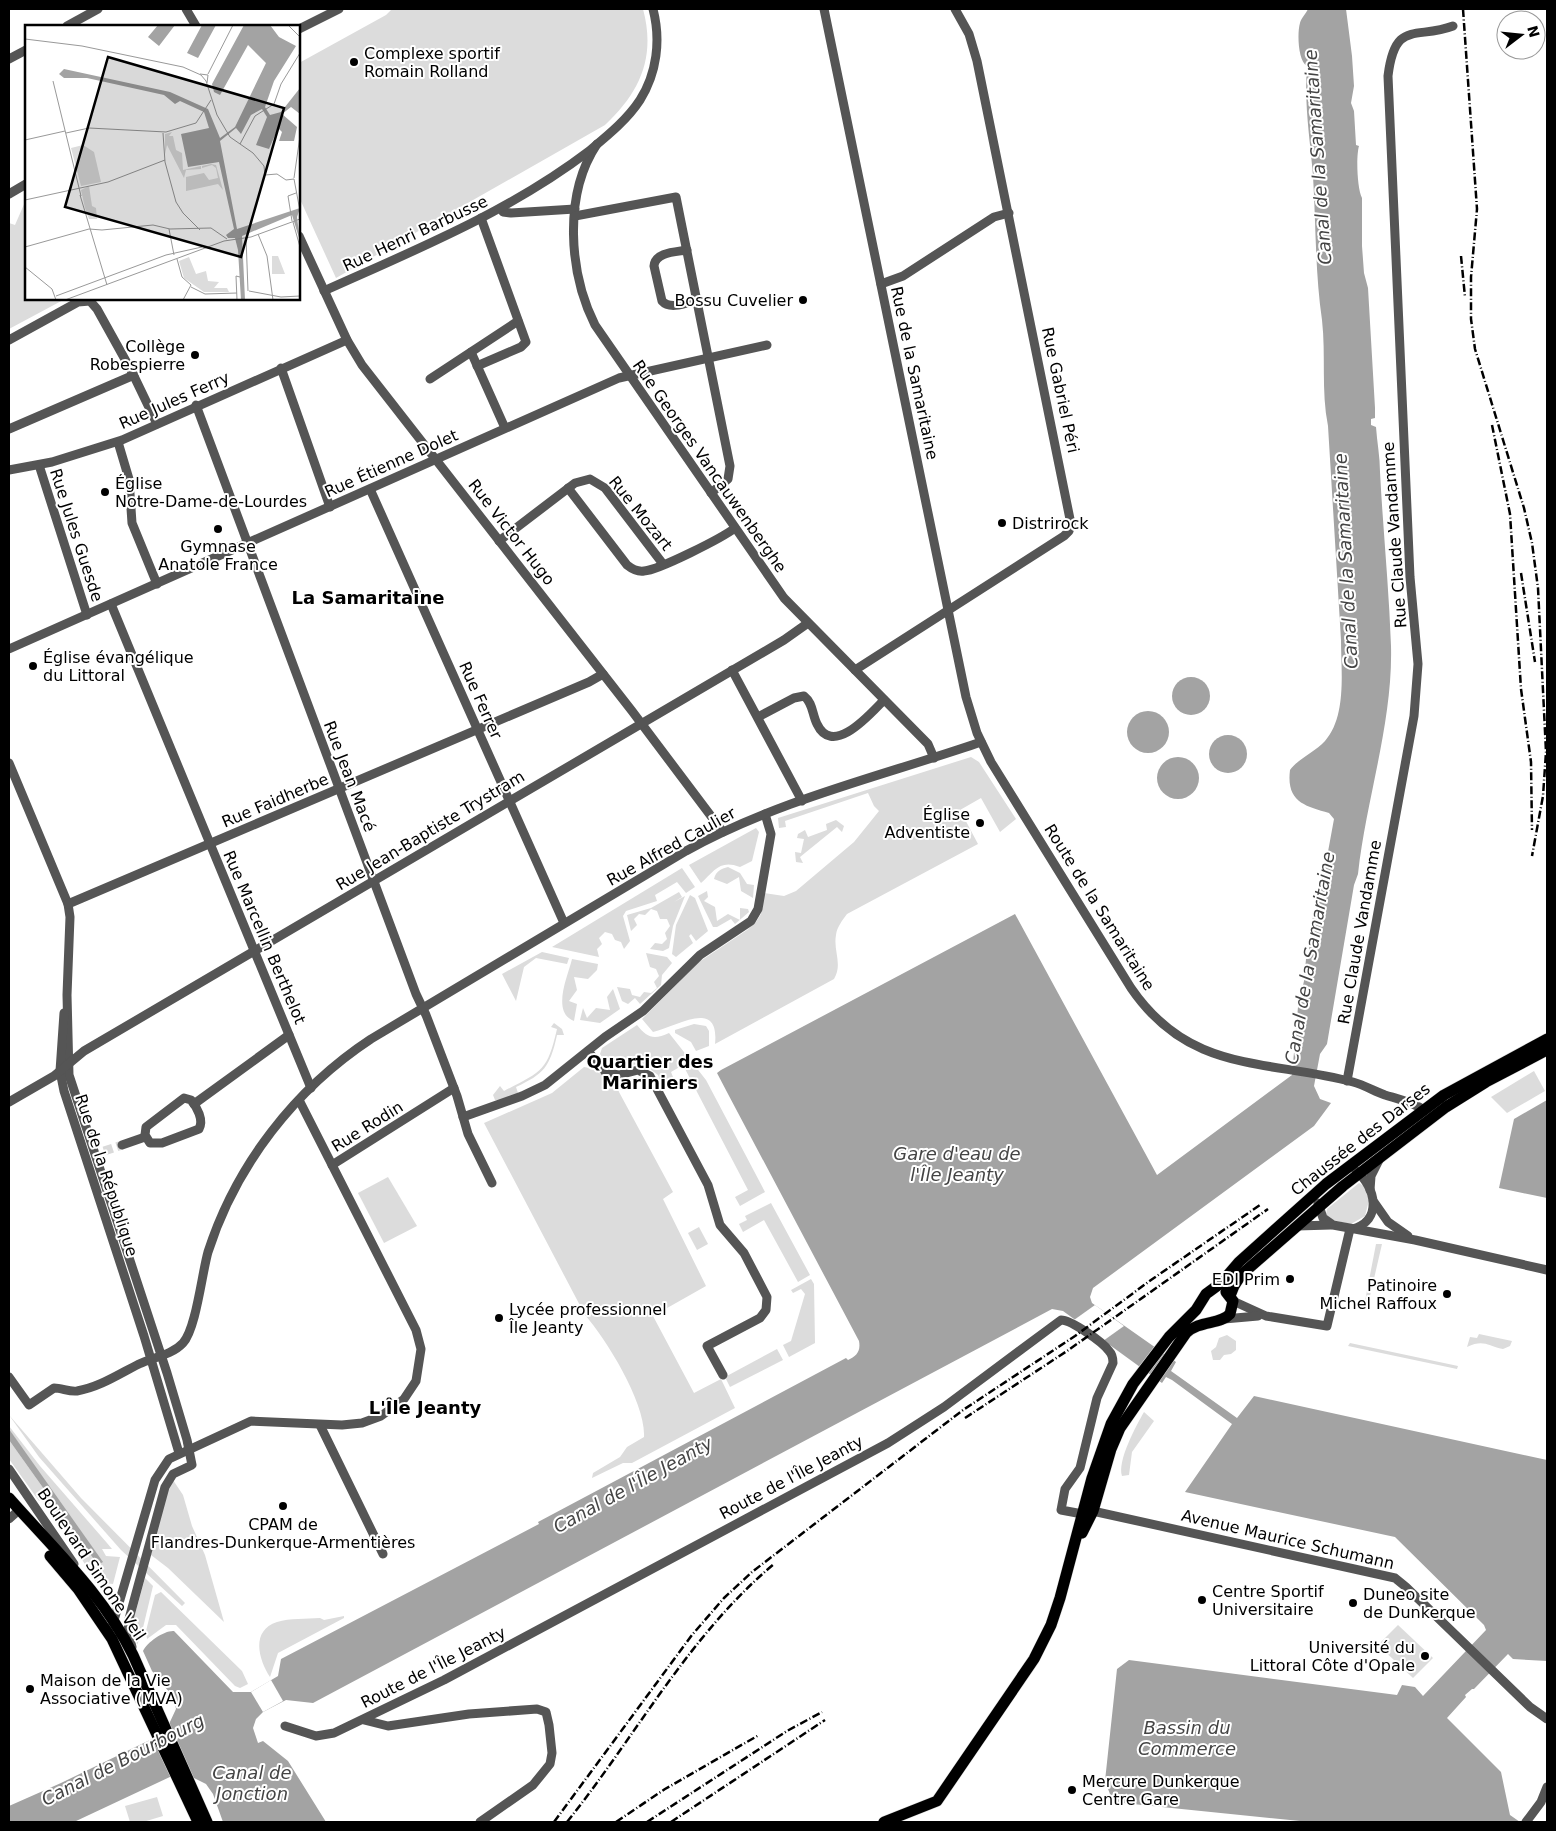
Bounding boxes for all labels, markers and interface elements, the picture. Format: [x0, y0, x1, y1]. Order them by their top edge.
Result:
north arrow [1496, 10, 1546, 60]
text: N [1524, 24, 1543, 39]
inset map [25, 25, 300, 300]
place label: Complexe sportif Romain Rolland [364, 44, 500, 81]
water label: Canal de la Samaritaine [1300, 49, 1336, 265]
marker: Complexe sportif Romain Rolland [348, 56, 360, 68]
street label: Rue Henri Barbusse [340, 192, 491, 275]
street label: Rue de la Samaritaine [887, 285, 942, 462]
place label: Bossu Cuvelier [674, 291, 793, 310]
marker: Bossu Cuvelier [797, 294, 809, 306]
street label: Rue Gabriel Péri [1038, 325, 1083, 455]
place label: Collège Robespierre [90, 337, 185, 374]
marker: Collège Robespierre [189, 349, 201, 361]
street label: Rue Georges Vancauwenberghe [629, 356, 791, 576]
street label: Rue Jules Ferry [116, 368, 232, 433]
street label: Rue Étienne Dolet [322, 425, 461, 501]
street label: Rue Claude Vandamme [1379, 441, 1410, 629]
water label: Canal de la Samaritaine [1329, 453, 1362, 669]
street label: Rue Jules Guesde [46, 466, 107, 604]
street label: Rue Mozart [605, 472, 676, 554]
place label: Église Notre-Dame-de-Lourdes [115, 474, 307, 511]
street label: Rue Victor Hugo [464, 476, 559, 589]
marker: Église Notre-Dame-de-Lourdes [99, 486, 111, 498]
place label: Distrirock [1012, 514, 1089, 533]
marker: Distrirock [996, 517, 1008, 529]
marker: Gymnase Anatole France [212, 523, 224, 535]
place label: Gymnase Anatole France [158, 537, 278, 574]
district label: La Samaritaine [292, 587, 444, 608]
place label: Église évangélique du Littoral [43, 648, 194, 685]
street label: Rue Ferrer [455, 659, 506, 742]
marker: Église évangélique du Littoral [27, 660, 39, 672]
street label: Rue Jean Macé [320, 718, 379, 834]
street label: Rue Jean-Baptiste Trystram [333, 767, 528, 894]
street label: Rue Faidherbe [219, 769, 331, 832]
street label: Rue Alfred Caulier [604, 803, 739, 890]
place label: Église Adventiste [885, 805, 970, 842]
marker: Église Adventiste [974, 817, 986, 829]
street label: Route de la Samaritaine [1040, 820, 1159, 994]
street label: Rue Claude Vandamme [1334, 838, 1385, 1026]
street label: Rue Marcellin Berthelot [219, 848, 310, 1027]
water label: Canal de la Samaritaine [1280, 850, 1339, 1066]
district label: Quartier des Mariniers [586, 1051, 714, 1093]
street label: Chaussée des Darses [1287, 1079, 1434, 1200]
street label: Rue de la République [71, 1092, 142, 1259]
street label: Rue Rodin [328, 1097, 406, 1156]
water label: Gare d'eau de l'Île Jeanty [893, 1143, 1021, 1185]
place label: EDI Prim [1212, 1270, 1280, 1289]
marker: EDI Prim [1284, 1273, 1296, 1285]
place label: Patinoire Michel Raffoux [1319, 1276, 1437, 1313]
marker: Patinoire Michel Raffoux [1441, 1288, 1453, 1300]
place label: Lycée professionnel Île Jeanty [508, 1300, 667, 1337]
marker: Lycée professionnel Île Jeanty [493, 1312, 505, 1324]
district label: L'Île Jeanty [369, 1397, 482, 1418]
water label: Canal de l'Île Jeanty [550, 1432, 716, 1537]
street label: Route de l'Île Jeanty [716, 1432, 866, 1523]
street label: Boulevard Simone Veil [34, 1485, 150, 1644]
marker: CPAM de Flandres-Dunkerque-Armentières [277, 1500, 289, 1512]
street label: Avenue Maurice Schumann [1180, 1506, 1396, 1573]
place label: CPAM de Flandres-Dunkerque-Armentières [151, 1515, 415, 1552]
place label: Centre Sportif Universitaire [1212, 1582, 1324, 1619]
place label: Duneo site de Dunkerque [1363, 1585, 1476, 1622]
marker: Centre Sportif Universitaire [1196, 1594, 1208, 1606]
marker: Duneo site de Dunkerque [1347, 1597, 1359, 1609]
street label: Route de l'Île Jeanty [358, 1623, 509, 1712]
place label: Université du Littoral Côte d'Opale [1250, 1638, 1415, 1675]
marker: Université du Littoral Côte d'Opale [1419, 1650, 1431, 1662]
place label: Maison de la Vie Associative (MVA) [40, 1671, 183, 1708]
marker: Maison de la Vie Associative (MVA) [24, 1683, 36, 1695]
water label: Canal de Bourbourg [38, 1709, 208, 1810]
water label: Bassin du Commerce [1138, 1717, 1236, 1759]
water label: Canal de Jonction [212, 1762, 292, 1804]
place label: Mercure Dunkerque Centre Gare [1082, 1772, 1240, 1809]
marker: Mercure Dunkerque Centre Gare [1066, 1784, 1078, 1796]

